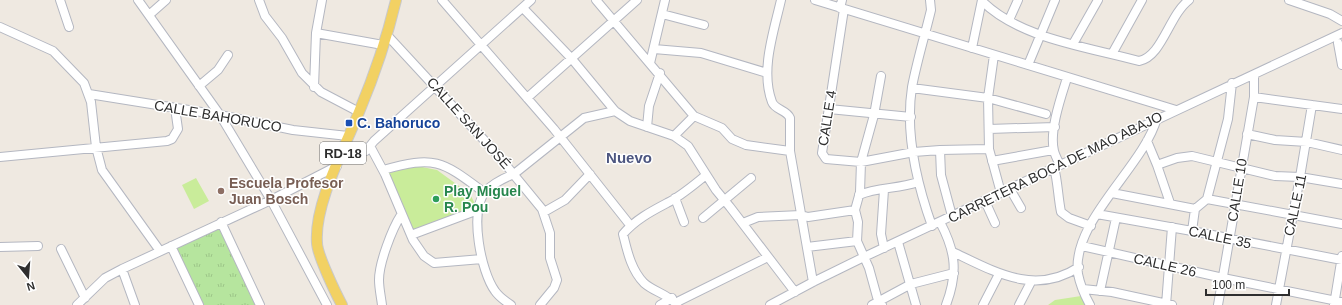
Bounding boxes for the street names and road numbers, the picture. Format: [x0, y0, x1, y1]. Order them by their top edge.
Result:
street label: CALLE SAN JOSÉ [424, 74, 514, 172]
street label: CALLE 4 [815, 89, 839, 147]
street label: CALLE BAHORUCO [153, 97, 283, 135]
street label: CARRETERA BOCA DE MAO ABAJO [945, 108, 1165, 226]
road number: RD-18 [320, 142, 366, 164]
street label: CALLE 10 [1224, 157, 1250, 223]
street label: CALLE 11 [1281, 172, 1309, 237]
street label: CALLE 35 [1187, 223, 1253, 252]
street label: CALLE 26 [1132, 250, 1198, 280]

